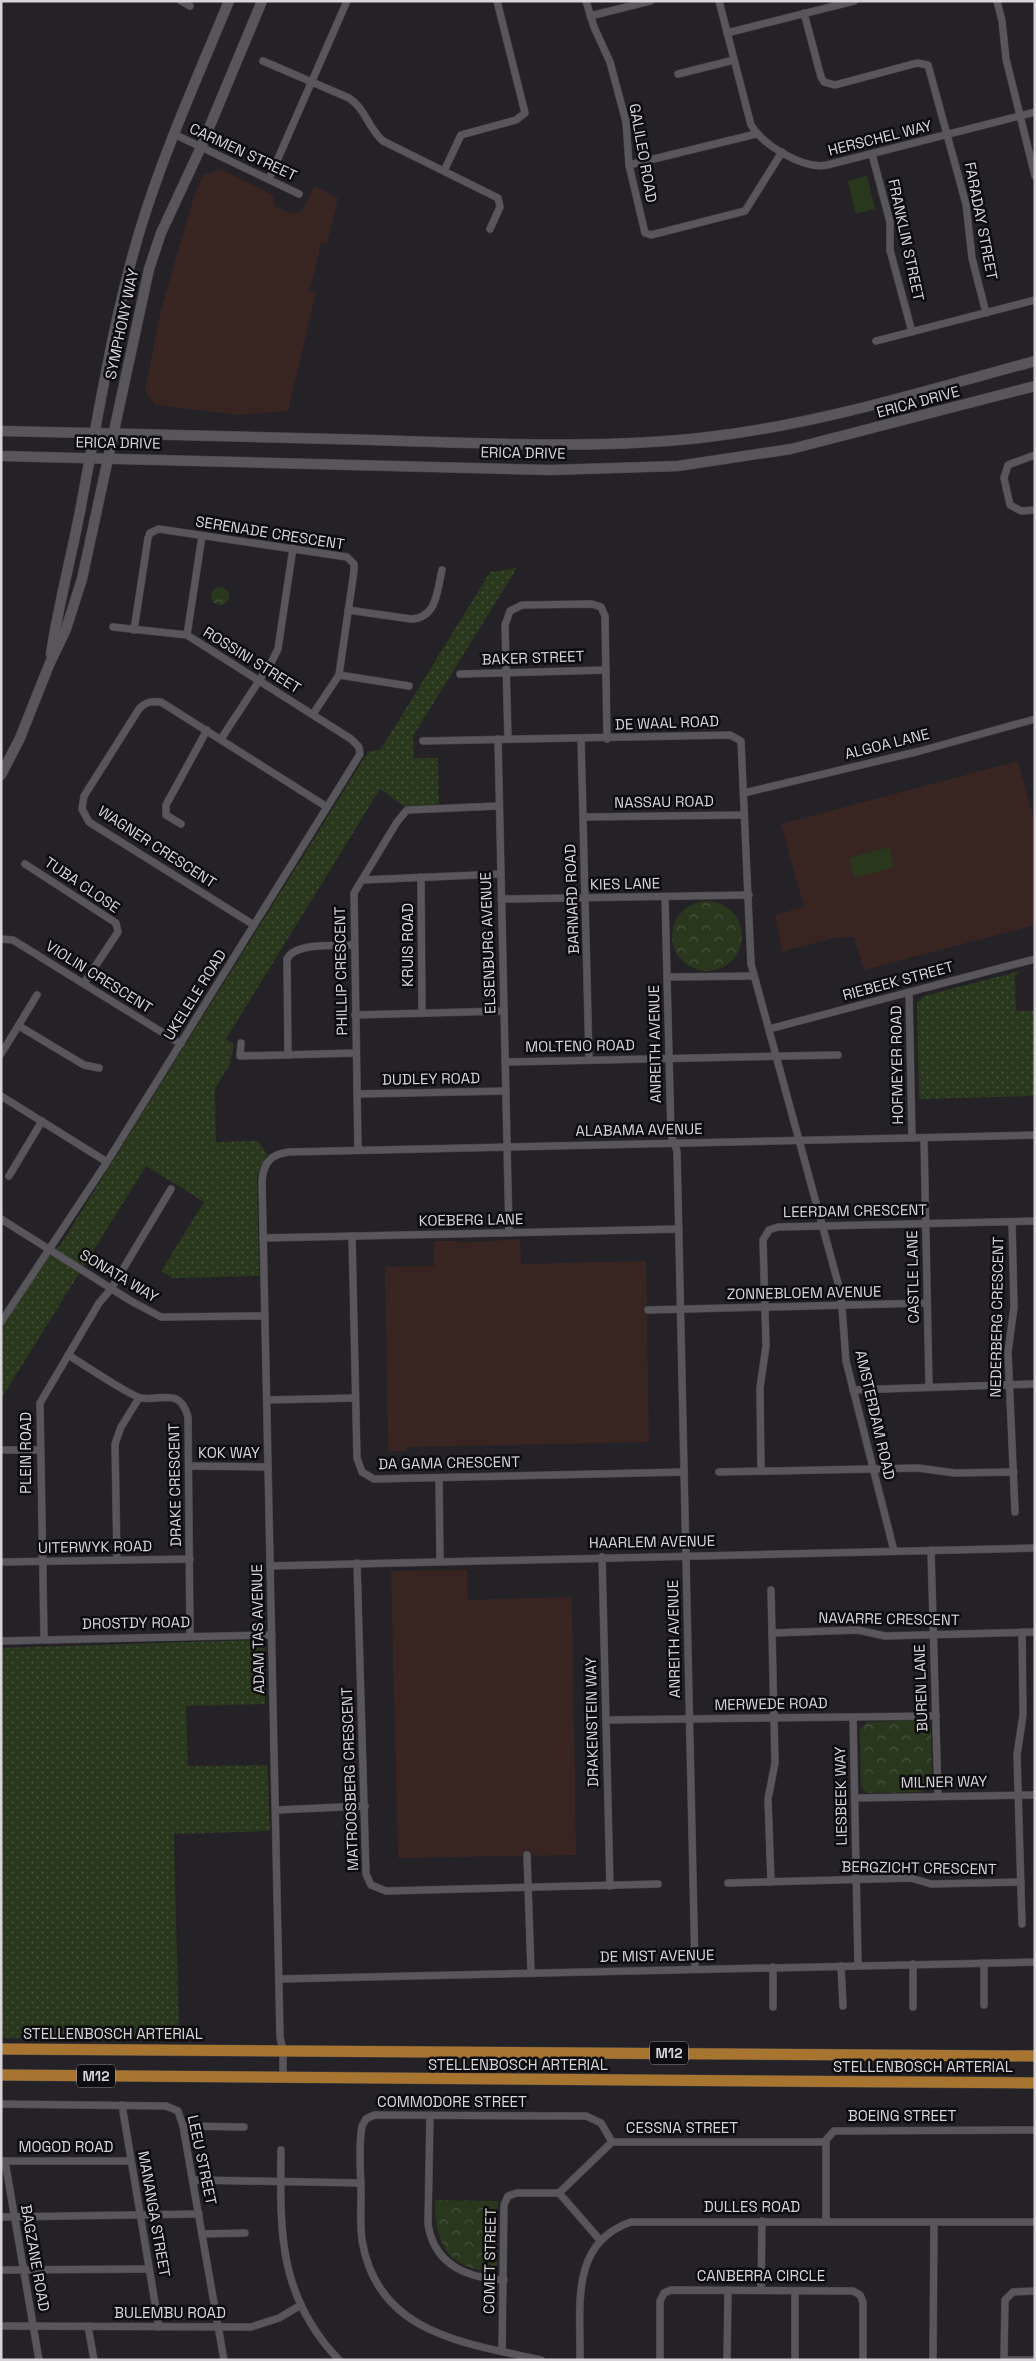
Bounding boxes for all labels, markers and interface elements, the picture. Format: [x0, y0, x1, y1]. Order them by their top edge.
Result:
street label: GALILEO ROAD [625, 102, 662, 204]
street label: HERSCHEL WAY [826, 115, 934, 160]
street label: CARMEN STREET [186, 118, 300, 185]
street label: FARADAY STREET [961, 160, 1002, 282]
street label: FRANKLIN STREET [884, 177, 929, 303]
street label: SYMPHONY WAY [100, 267, 143, 381]
street label: ERICA DRIVE [874, 381, 961, 422]
street label: ERICA DRIVE [75, 432, 161, 453]
street label: ERICA DRIVE [480, 442, 566, 463]
street label: SERENADE CRESCENT [194, 511, 346, 554]
street label: ROSSINI STREET [200, 622, 305, 697]
street label: BAKER STREET [481, 646, 585, 669]
street label: DE WAAL ROAD [615, 711, 719, 734]
street label: ALGOA LANE [843, 724, 931, 763]
street label: NASSAU ROAD [614, 791, 714, 812]
street label: WAGNER CRESCENT [95, 801, 220, 892]
street label: BARNARD ROAD [560, 844, 583, 954]
street label: TUBA CLOSE [41, 852, 124, 917]
street label: ELSENBURG AVENUE [476, 872, 499, 1014]
street label: KIES LANE [590, 873, 660, 894]
street label: KRUIS ROAD [398, 903, 417, 987]
street label: PHILLIP CRESCENT [330, 906, 351, 1036]
street label: VIOLIN CRESCENT [42, 936, 156, 1017]
street label: UKELELE ROAD [159, 946, 230, 1044]
street label: RIEBEEK STREET [840, 957, 956, 1004]
street label: ANREITH AVENUE [644, 985, 665, 1103]
street label: HOFMEYER ROAD [886, 1005, 907, 1125]
street label: MOLTENO ROAD [525, 1035, 635, 1056]
street label: DUDLEY ROAD [382, 1068, 480, 1089]
street label: ALABAMA AVENUE [575, 1119, 703, 1140]
street label: LEERDAM CRESCENT [783, 1200, 927, 1221]
street label: KOEBERG LANE [418, 1209, 524, 1230]
street label: CASTLE LANE [902, 1230, 923, 1324]
street label: NEDERBERG CRESCENT [986, 1236, 1007, 1398]
street label: SONATA WAY [76, 1245, 162, 1306]
street label: ZONNEBLOEM AVENUE [727, 1282, 881, 1303]
street label: AMSTERDAM ROAD [851, 1348, 900, 1482]
street label: PLEIN ROAD [16, 1412, 35, 1494]
street label: DRAKE CRESCENT [164, 1423, 185, 1547]
street label: KOK WAY [198, 1443, 260, 1462]
street label: DA GAMA CRESCENT [378, 1452, 520, 1473]
street label: HAARLEM AVENUE [589, 1531, 715, 1552]
street label: UITERWYK ROAD [38, 1536, 152, 1557]
street label: ADAM TAS AVENUE [247, 1564, 268, 1694]
street label: ANREITH AVENUE [663, 1580, 684, 1698]
street label: NAVARRE CRESCENT [818, 1608, 960, 1629]
street label: DROSTDY ROAD [82, 1612, 190, 1633]
street label: BUREN LANE [909, 1644, 932, 1732]
street label: DRAKENSTEIN WAY [581, 1657, 602, 1787]
street label: MATROOSBERG CRESCENT [337, 1687, 362, 1871]
street label: MERWEDE ROAD [714, 1693, 828, 1714]
street label: LIESBEEK WAY [830, 1746, 851, 1846]
street label: MILNER WAY [901, 1771, 987, 1792]
street label: BERGZICHT CRESCENT [841, 1857, 997, 1878]
street label: DE MIST AVENUE [600, 1945, 714, 1966]
street label: STELLENBOSCH ARTERIAL [23, 2024, 203, 2043]
road number: M12 [650, 2042, 688, 2064]
street label: STELLENBOSCH ARTERIAL [428, 2055, 608, 2074]
street label: STELLENBOSCH ARTERIAL [833, 2057, 1013, 2076]
road number: M12 [77, 2064, 115, 2088]
street label: COMMODORE STREET [377, 2092, 527, 2111]
street label: BOEING STREET [848, 2106, 956, 2125]
street label: LEEU STREET [184, 2113, 221, 2207]
street label: CESSNA STREET [626, 2118, 738, 2137]
street label: MOGOD ROAD [18, 2137, 114, 2156]
street label: MANANGA STREET [134, 2149, 175, 2279]
street label: DULLES ROAD [704, 2197, 800, 2216]
street label: BAGZANE ROAD [17, 2203, 54, 2313]
street label: COMET STREET [479, 2208, 500, 2314]
street label: CANBERRA CIRCLE [697, 2266, 825, 2285]
street label: BULEMBU ROAD [114, 2303, 226, 2322]

